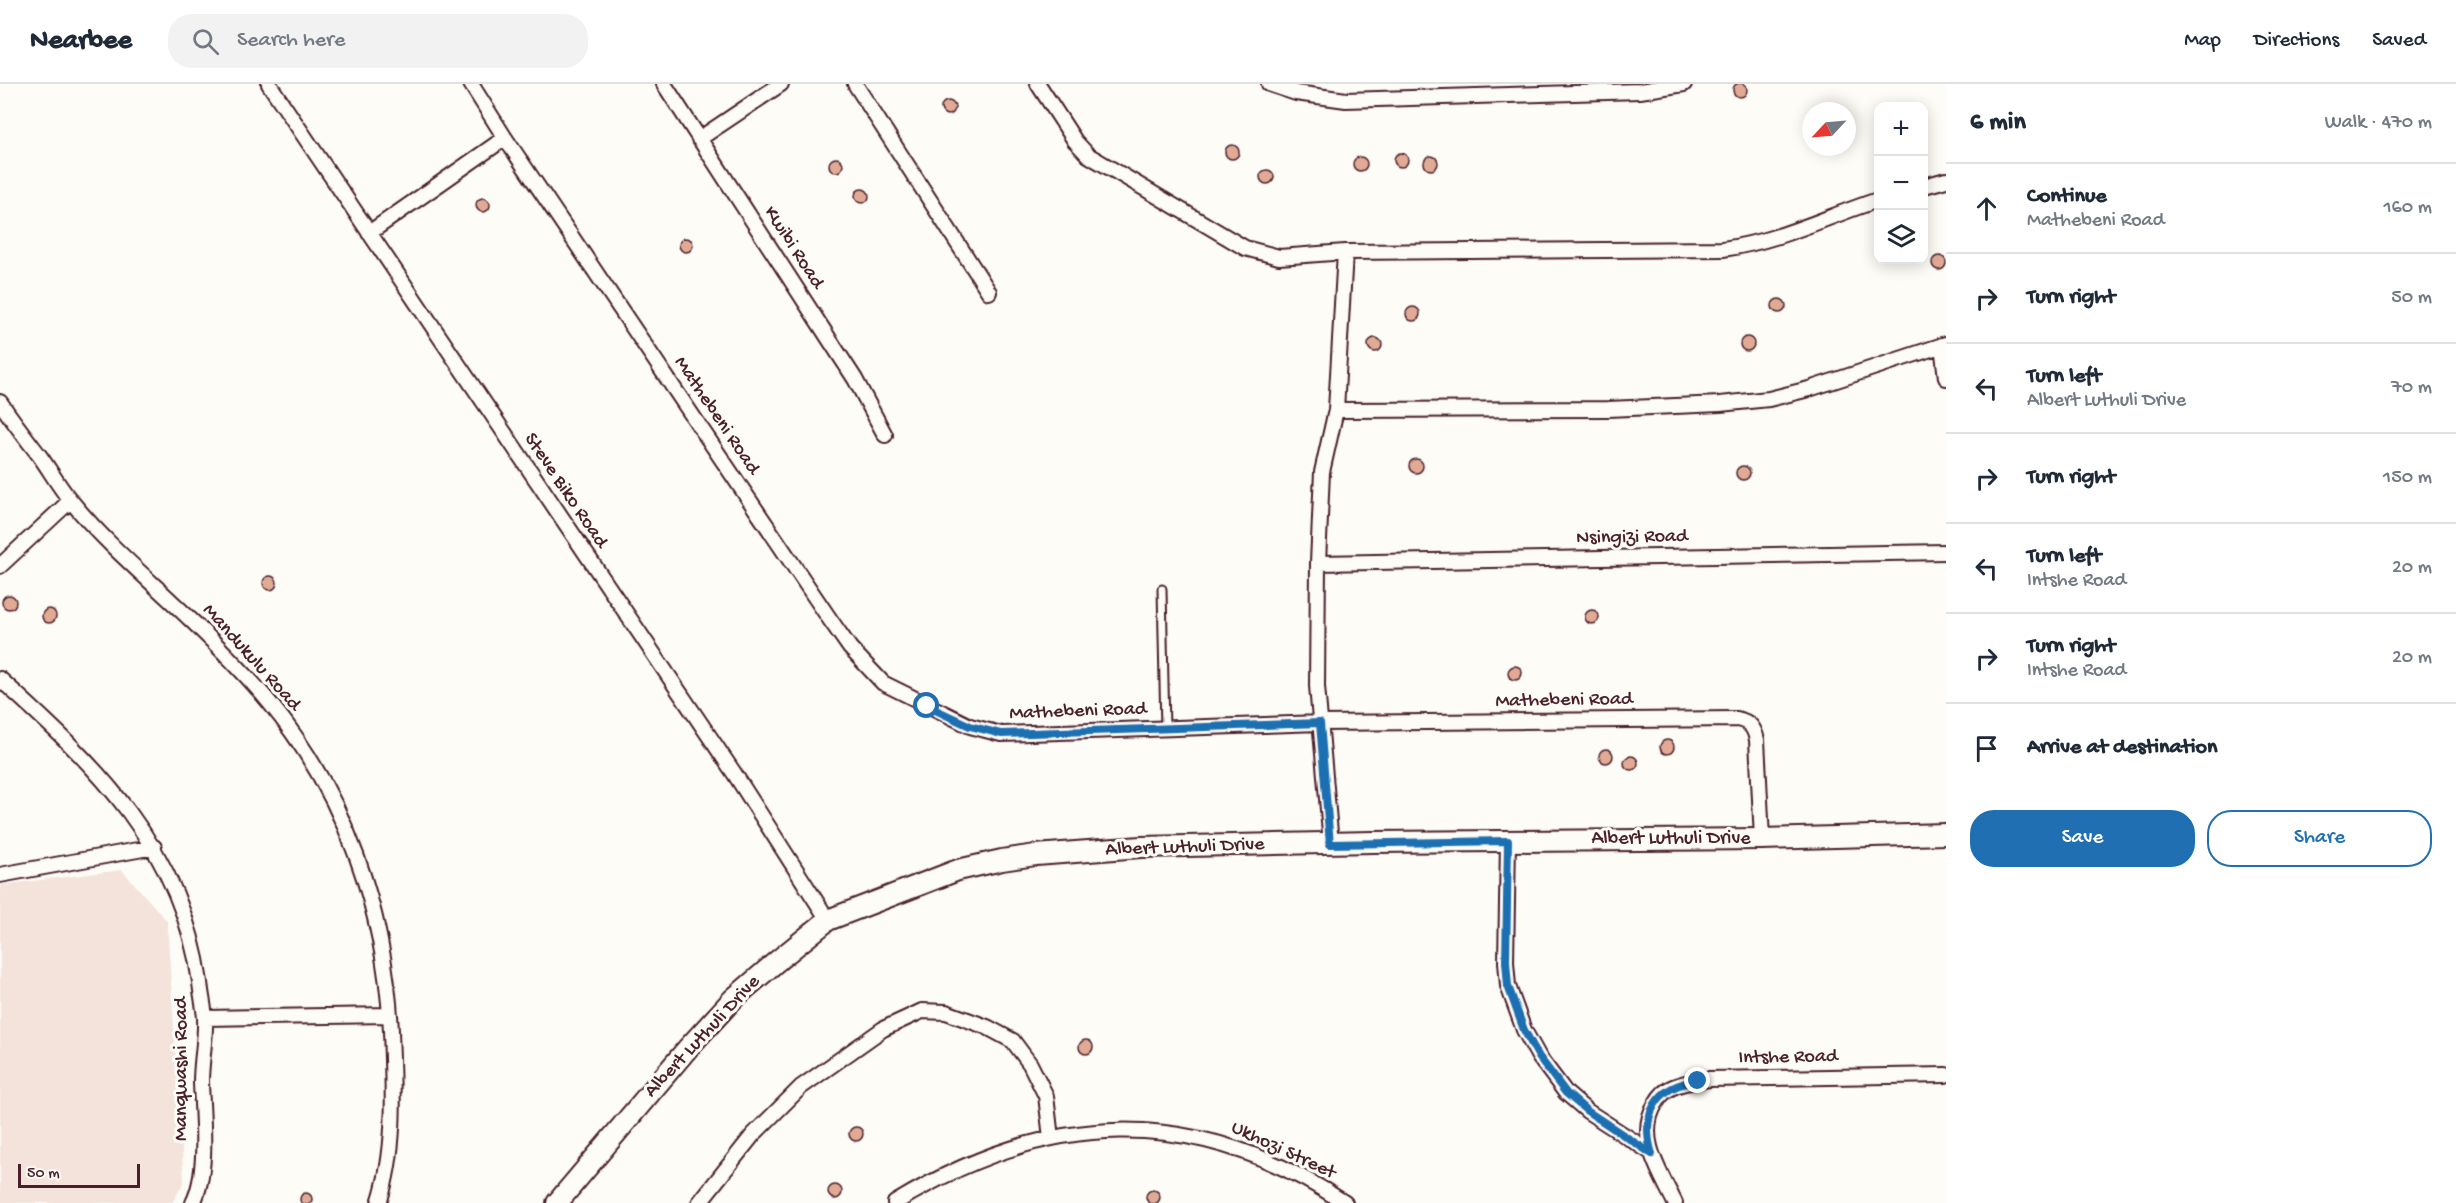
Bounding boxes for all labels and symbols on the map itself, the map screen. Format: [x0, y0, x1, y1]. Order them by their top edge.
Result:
north arrow [1802, 102, 1856, 156]
street label: Kwibi Road [758, 202, 830, 296]
street label: Mathebeni Road [668, 353, 765, 481]
street label: Steve Biko Road [518, 429, 613, 555]
street label: Nsingizi Road [1576, 525, 1690, 550]
street label: Mandukulu Road [197, 600, 307, 718]
street label: Mathebeni Road [1495, 688, 1635, 714]
route start [913, 692, 939, 718]
street label: Mathebeni Road [1009, 698, 1149, 726]
street label: Albert Luthuli Drive [1591, 828, 1751, 851]
street label: Albert Luthuli Drive [1105, 834, 1266, 862]
street label: Albert Luthuli Drive [640, 970, 766, 1103]
street label: Manqwashi Road [171, 995, 194, 1141]
street label: Intshe Road [1738, 1046, 1840, 1070]
route end [1684, 1067, 1710, 1093]
street label: Ukhozi Street [1227, 1117, 1341, 1186]
scale bar [18, 1161, 140, 1188]

